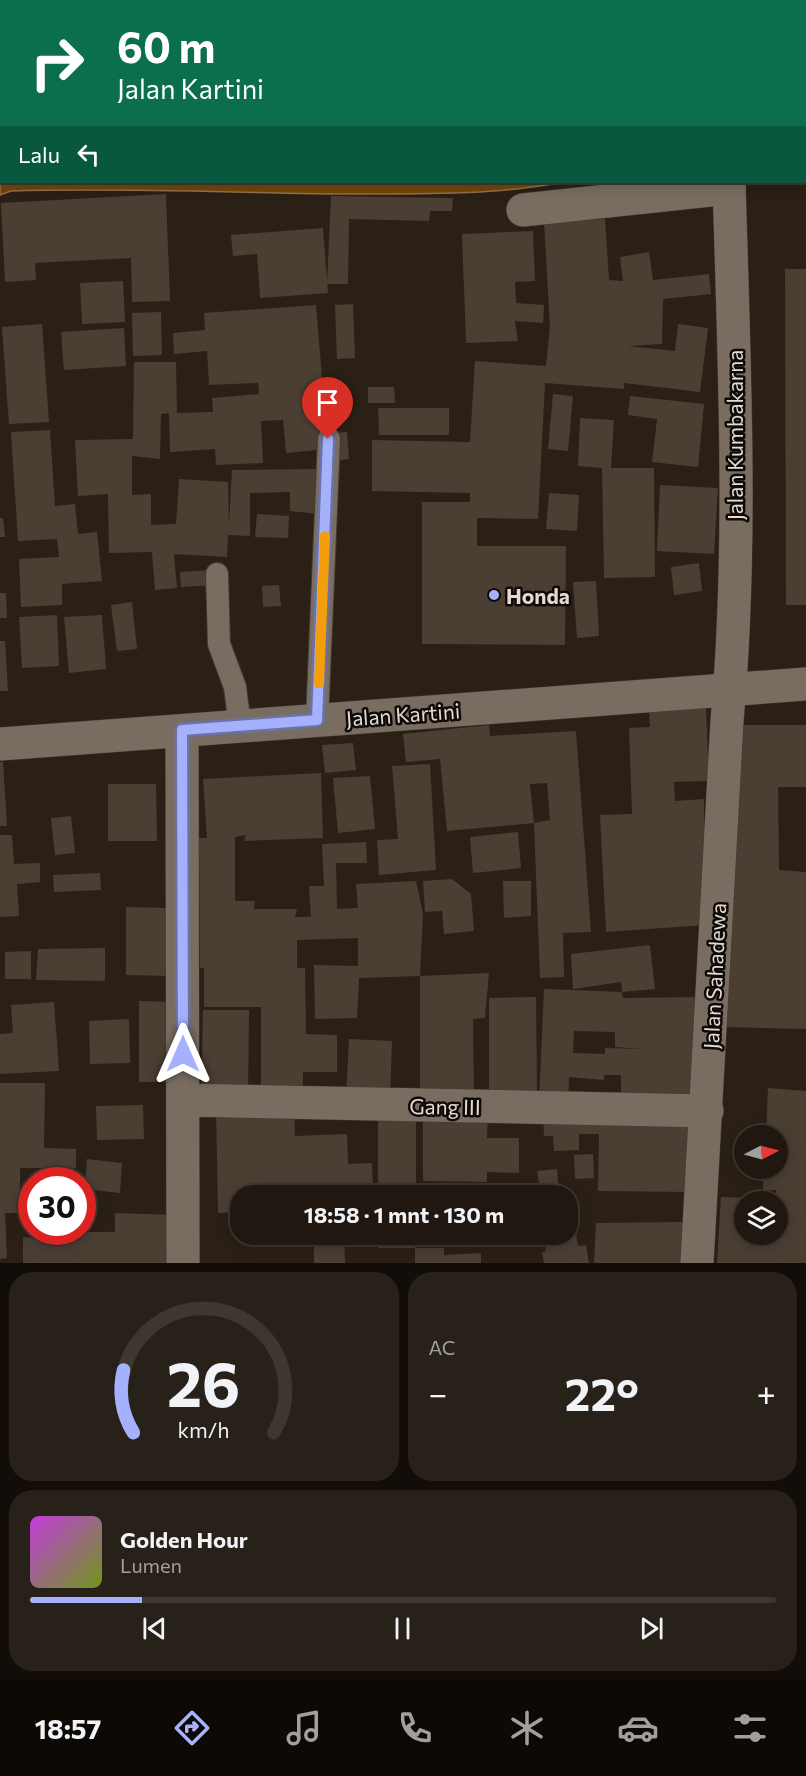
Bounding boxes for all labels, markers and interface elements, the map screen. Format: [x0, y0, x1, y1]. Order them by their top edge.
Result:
text: 60 m [117, 20, 216, 72]
icon: right [18, 24, 96, 102]
text: Jalan Kartini [117, 72, 264, 105]
icon: left [72, 138, 105, 171]
text: Lalu [18, 141, 60, 168]
street label: Jalan Kumbakarna [722, 350, 747, 520]
pin [302, 377, 353, 439]
icon: arrive [311, 386, 344, 419]
place label: Honda [506, 583, 570, 608]
marker: Honda [487, 588, 501, 602]
street label: Jalan Kartini [345, 698, 461, 730]
street label: Jalan Sahadewa [698, 902, 730, 1050]
position arrow [151, 1022, 215, 1086]
street label: Gang III [409, 1093, 481, 1119]
north arrow [734, 1125, 788, 1179]
map controls [734, 1125, 788, 1245]
speed limit sign: 30 [18, 1167, 96, 1245]
button: layers [734, 1191, 788, 1245]
text: 18:58 · 1 mnt · 130 m [304, 1201, 504, 1228]
text: AC [429, 1335, 455, 1359]
text: 26 [167, 1344, 241, 1420]
text: 22° [565, 1365, 639, 1420]
text: − [429, 1372, 447, 1413]
text: + [757, 1372, 776, 1413]
text: km/h [178, 1417, 230, 1443]
text: Golden Hour [120, 1526, 248, 1553]
text: Lumen [120, 1553, 182, 1577]
icon: previous [138, 1612, 171, 1645]
icon: pause [386, 1612, 419, 1645]
icon: next [635, 1612, 668, 1645]
icon: directions [171, 1707, 213, 1749]
icon: music [283, 1707, 325, 1749]
icon: phone [394, 1707, 436, 1749]
icon: climate [506, 1707, 548, 1749]
icon: car [617, 1707, 659, 1749]
icon: filters [729, 1707, 771, 1749]
text: 18:57 [35, 1712, 101, 1745]

